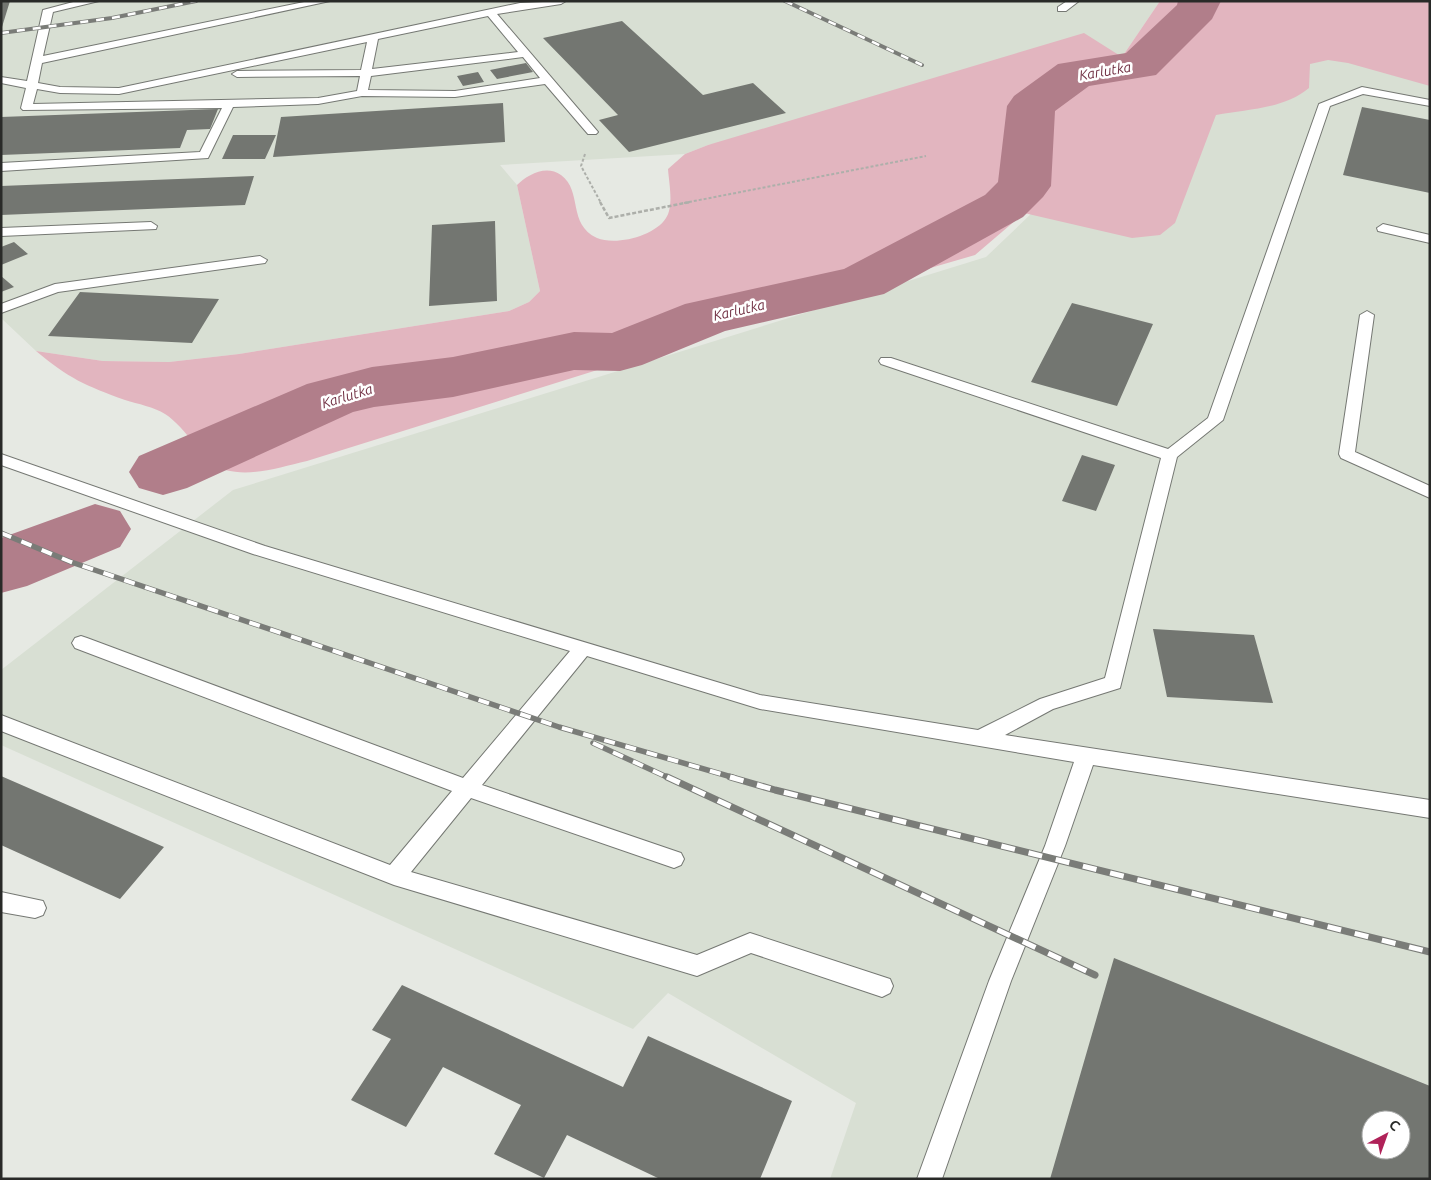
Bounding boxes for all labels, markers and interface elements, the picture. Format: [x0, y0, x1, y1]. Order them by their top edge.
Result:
water label: Karlutka [1078, 58, 1133, 83]
water label: Karlutka [712, 296, 767, 324]
water label: Karlutka [320, 381, 375, 411]
north arrow [1361, 1110, 1411, 1160]
text: С [1386, 1116, 1403, 1134]

